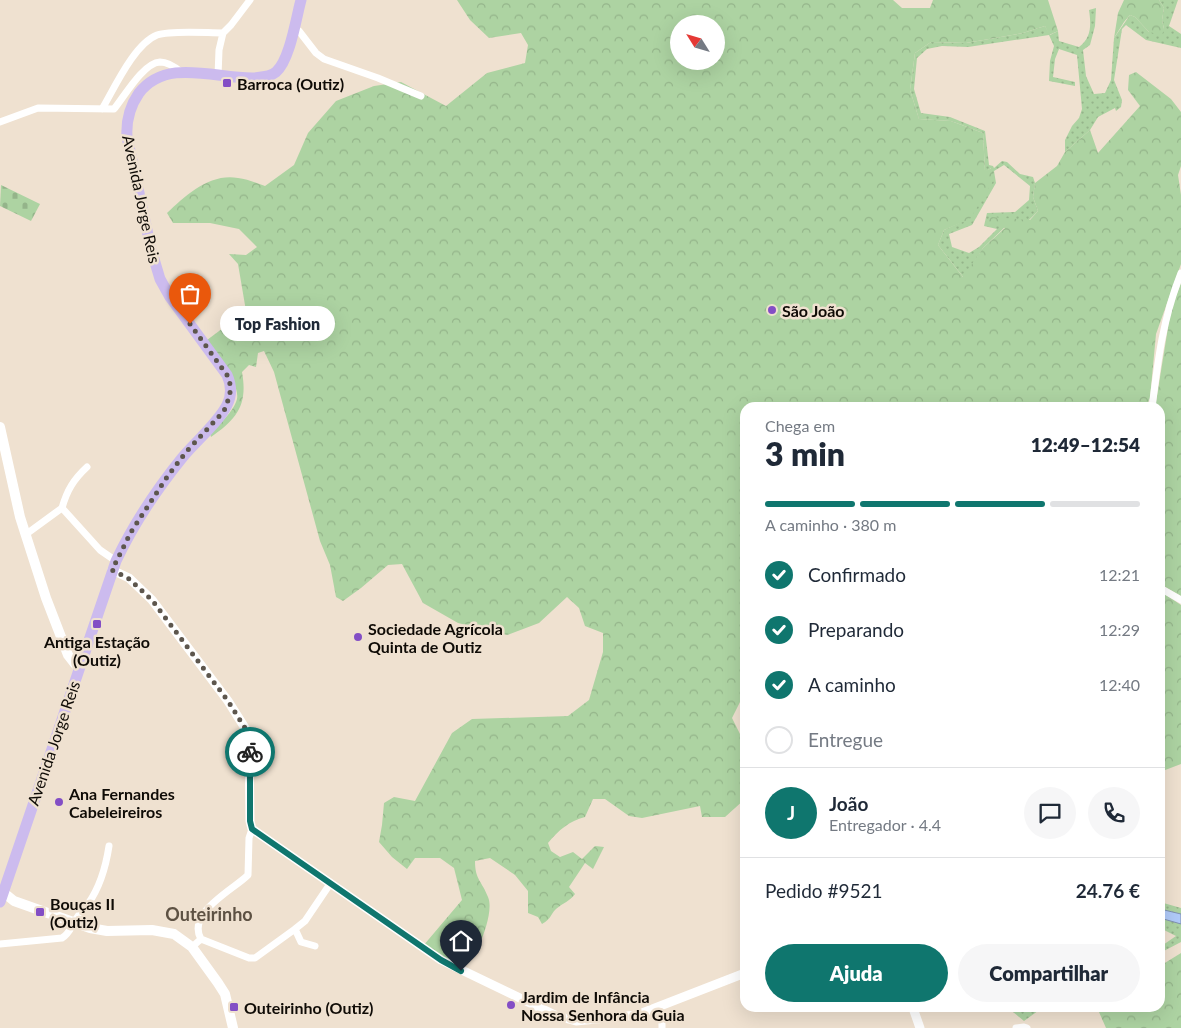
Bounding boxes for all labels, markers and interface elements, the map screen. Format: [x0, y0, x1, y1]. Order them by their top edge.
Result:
north arrow [670, 15, 725, 70]
map controls [670, 15, 725, 70]
place label: Barroca (Outiz) [237, 74, 344, 93]
marker: Barroca (Outiz) [221, 77, 233, 89]
street label: Avenida Jorge Reis [119, 133, 165, 265]
pin [169, 273, 211, 324]
icon: bag [176, 280, 204, 308]
place label: São João [782, 301, 845, 320]
marker: São João [766, 304, 778, 316]
callout: Top Fashion [220, 306, 335, 342]
text: Top Fashion [235, 314, 320, 333]
text: Chega em [765, 416, 835, 435]
text: 12:49–12:54 [1031, 433, 1140, 456]
text: 3 min [765, 434, 845, 473]
text: A caminho · 380 m [765, 515, 896, 534]
icon: check [765, 561, 793, 589]
text: Confirmado [808, 563, 906, 586]
text: 12:21 [1099, 565, 1140, 584]
icon: check [765, 616, 793, 644]
marker: Antiga Estação (Outiz) [91, 618, 103, 630]
text: Preparando [808, 618, 904, 641]
place label: Sociedade Agrícola Quinta de Outiz [368, 619, 503, 656]
text: 12:29 [1099, 620, 1140, 639]
marker: Sociedade Agrícola Quinta de Outiz [352, 631, 364, 643]
place label: Antiga Estação (Outiz) [43, 632, 150, 669]
icon: check [765, 671, 793, 699]
text: A caminho [808, 673, 896, 696]
text: 12:40 [1099, 675, 1140, 694]
street label: Avenida Jorge Reis [23, 678, 83, 808]
courier [225, 727, 275, 777]
text: Entregue [808, 728, 883, 751]
icon: bike [236, 738, 264, 766]
place label: Ana Fernandes Cabeleireiros [68, 784, 175, 821]
button: chat [1024, 787, 1076, 839]
button: phone [1088, 787, 1140, 839]
text: João [829, 792, 868, 815]
marker: Ana Fernandes Cabeleireiros [53, 796, 65, 808]
text: J [787, 801, 795, 824]
text: Entregador · 4.4 [829, 815, 941, 834]
text: Pedido #9521 [765, 879, 883, 902]
text: 24.76 € [1076, 879, 1140, 902]
place label: Bouças II (Outiz) [50, 894, 115, 931]
district label: Outeirinho [165, 903, 253, 925]
marker: Bouças II (Outiz) [34, 906, 46, 918]
pin [440, 920, 482, 971]
icon: home [447, 927, 475, 955]
button: Ajuda [765, 944, 948, 1002]
button: Compartilhar [958, 944, 1140, 1002]
place label: Jardim de Infância Nossa Senhora da Guia [521, 987, 685, 1024]
place label: Outeirinho (Outiz) [244, 998, 373, 1017]
marker: Jardim de Infância Nossa Senhora da Guia [505, 999, 517, 1011]
marker: Outeirinho (Outiz) [228, 1001, 240, 1013]

